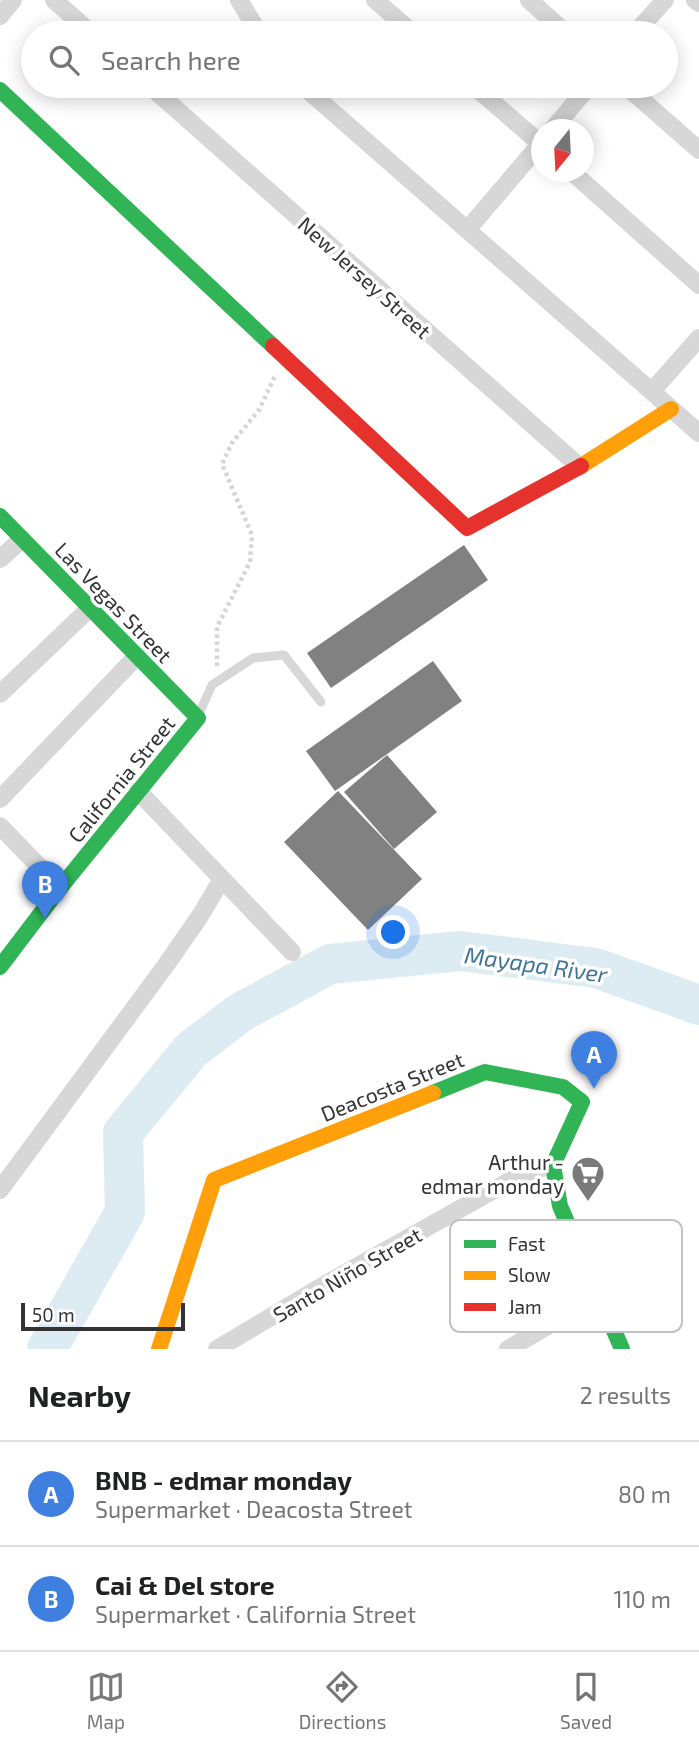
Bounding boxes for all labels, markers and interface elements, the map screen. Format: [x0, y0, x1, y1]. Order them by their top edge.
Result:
search box [21, 21, 678, 98]
icon: search [45, 41, 83, 79]
text: Search here [101, 44, 241, 75]
north arrow [531, 119, 594, 182]
street label: New Jersey Street [294, 211, 436, 343]
street label: Las Vegas Street [50, 537, 178, 667]
street label: California Street [62, 711, 180, 847]
pin: B [22, 861, 68, 919]
your location [376, 915, 410, 949]
water label: Mayapa River [463, 940, 610, 988]
pin: A [571, 1031, 617, 1089]
street label: Deacosta Street [317, 1046, 467, 1126]
place label: Arthur - edmar monday [421, 1149, 564, 1198]
supermarket icon: Arthur - edmar monday [569, 1154, 607, 1203]
legend [450, 1220, 682, 1332]
street label: Santo Niño Street [268, 1221, 426, 1327]
text: Fast [508, 1232, 545, 1255]
text: Slow [508, 1263, 551, 1286]
text: Jam [508, 1295, 542, 1318]
scale bar [21, 1300, 186, 1332]
text: 50 m [32, 1303, 75, 1326]
text: Nearby [28, 1377, 131, 1413]
text: 2 results [580, 1381, 671, 1409]
text: BNB - edmar monday [95, 1464, 352, 1495]
text: A [43, 1480, 59, 1508]
text: 80 m [618, 1480, 671, 1508]
text: Supermarket · Deacosta Street [95, 1495, 413, 1523]
text: Cai & Del store [95, 1569, 275, 1600]
text: B [44, 1585, 58, 1613]
text: 110 m [614, 1585, 671, 1613]
text: Supermarket · California Street [95, 1600, 416, 1628]
tab: Map [87, 1668, 125, 1733]
tab: Directions [299, 1668, 386, 1733]
tab: Saved [560, 1668, 612, 1733]

